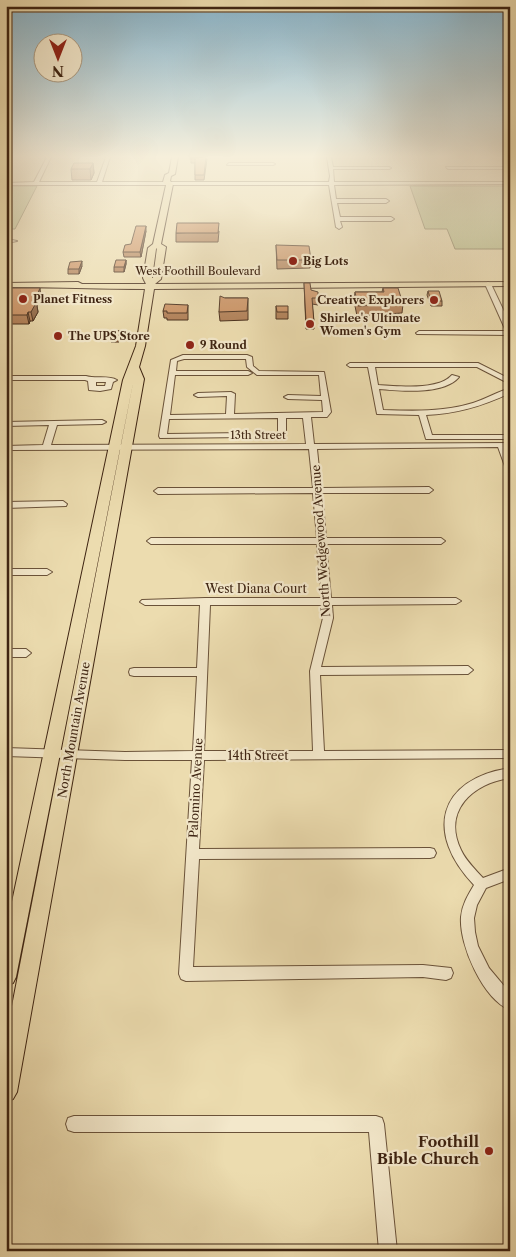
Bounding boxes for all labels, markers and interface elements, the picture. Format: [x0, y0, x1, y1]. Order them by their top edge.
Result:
north arrow [32, 32, 82, 82]
text: N [52, 62, 64, 80]
place label: Big Lots [303, 254, 348, 268]
marker: Big Lots [287, 255, 299, 267]
street label: West Foothill Boulevard [134, 264, 261, 278]
place label: Planet Fitness [33, 292, 112, 306]
marker: Planet Fitness [17, 293, 29, 305]
place label: Creative Explorers [317, 293, 424, 307]
marker: Creative Explorers [428, 294, 440, 306]
place label: Shirlee's Ultimate Women's Gym [319, 311, 421, 338]
marker: Shirlee's Ultimate Women's Gym [304, 318, 316, 330]
place label: The UPS Store [68, 329, 150, 343]
marker: The UPS Store [52, 330, 64, 342]
place label: 9 Round [200, 338, 248, 352]
marker: 9 Round [184, 339, 196, 351]
street label: 13th Street [230, 428, 286, 442]
street label: North Wedgewood Avenue [308, 464, 333, 618]
street label: West Diana Court [204, 581, 307, 596]
street label: North Mountain Avenue [54, 660, 93, 799]
street label: Palomino Avenue [185, 737, 206, 838]
street label: 14th Street [228, 748, 289, 763]
place label: Foothill Bible Church [377, 1132, 480, 1168]
marker: Foothill Bible Church [483, 1145, 495, 1157]

